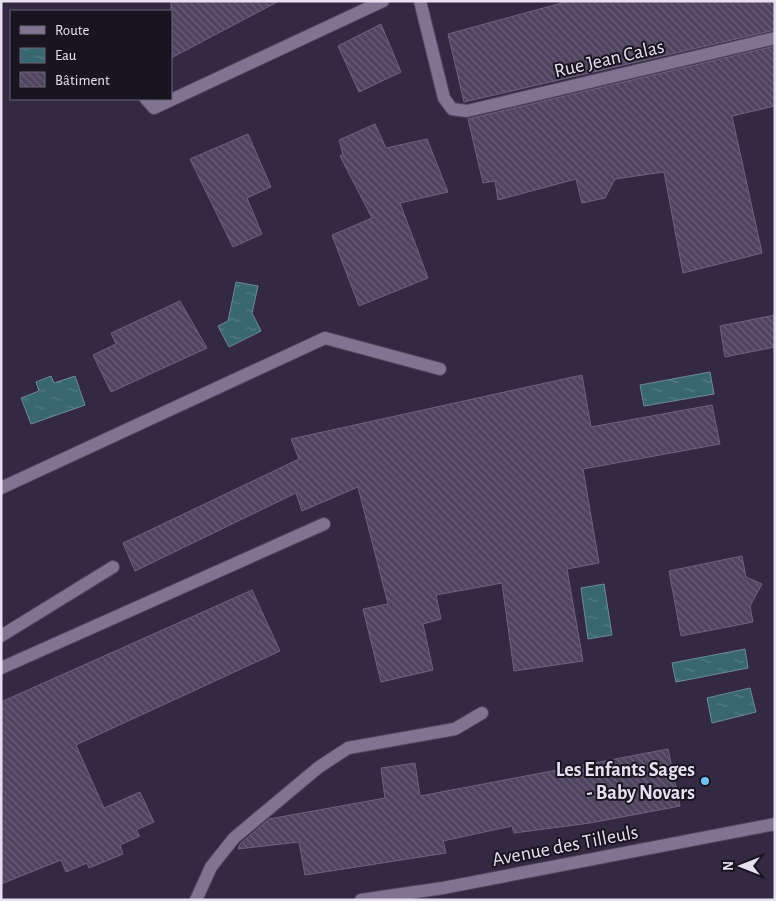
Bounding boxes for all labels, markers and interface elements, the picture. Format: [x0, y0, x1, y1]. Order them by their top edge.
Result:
legend [10, 10, 172, 100]
text: Route [55, 23, 89, 38]
street label: Rue Jean Calas [552, 37, 666, 81]
text: Eau [55, 48, 77, 63]
text: Bâtiment [55, 73, 110, 88]
place label: Les Enfants Sages - Baby Novars [556, 760, 695, 803]
marker: Les Enfants Sages - Baby Novars [699, 775, 711, 787]
street label: Avenue des Tilleuls [491, 822, 640, 870]
north arrow [716, 841, 766, 891]
text: N [722, 861, 736, 871]

